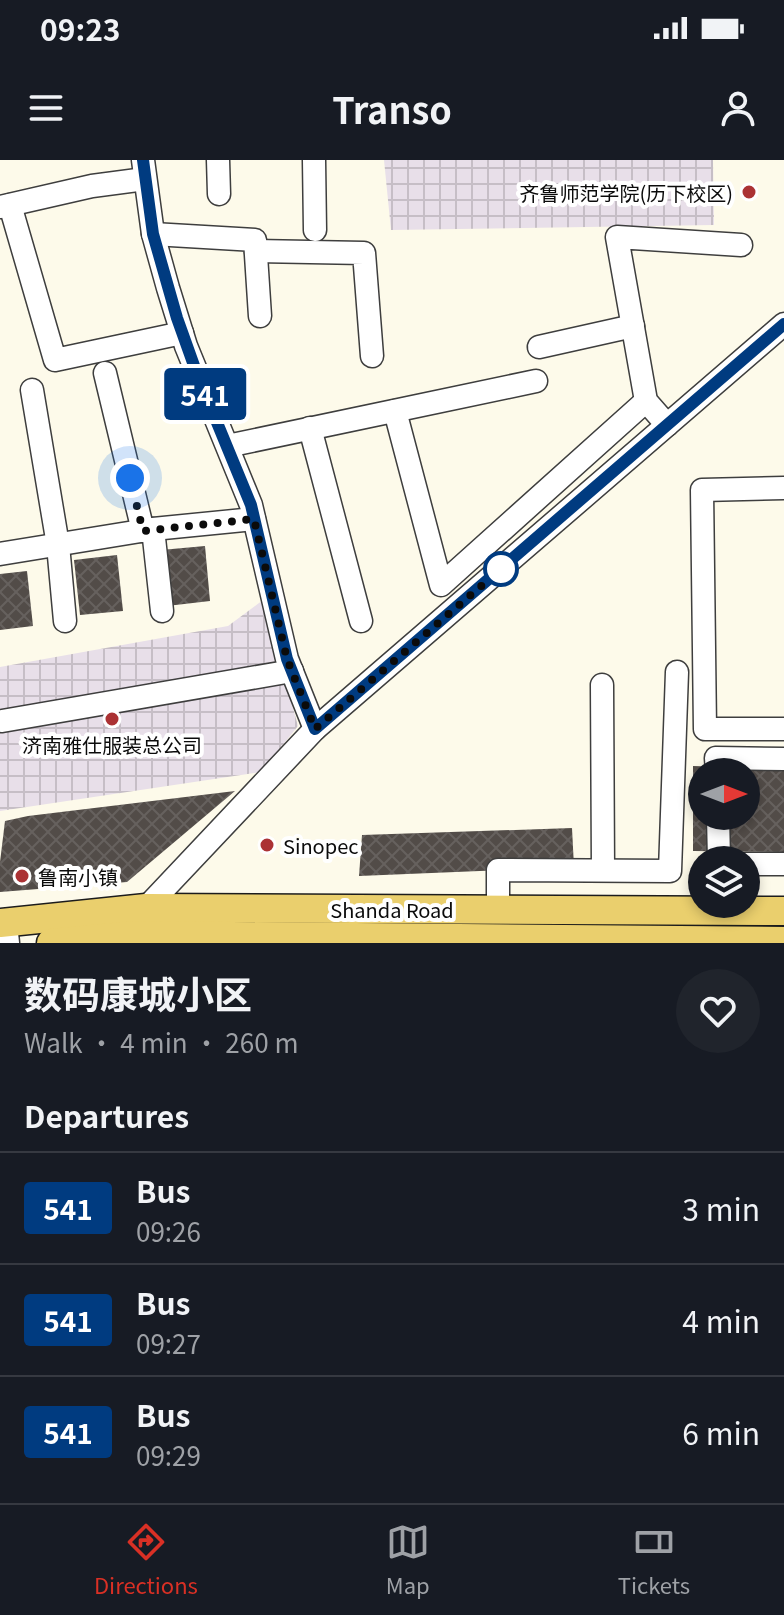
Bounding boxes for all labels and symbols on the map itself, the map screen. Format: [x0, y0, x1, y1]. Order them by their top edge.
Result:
place label: 齐鲁师范学院(历下校区) [519, 178, 733, 207]
marker: 齐鲁师范学院(历下校区) [740, 183, 758, 201]
line badge: 541 [159, 368, 251, 420]
your location [110, 458, 150, 498]
unlabelled marker [484, 552, 518, 586]
marker: 济南雅仕服装总公司 [103, 710, 121, 728]
place label: 济南雅仕服装总公司 [22, 730, 202, 759]
north arrow [688, 758, 760, 830]
place label: Sinopec [283, 831, 358, 860]
marker: Sinopec [258, 836, 276, 854]
place label: 鲁南小镇 [38, 862, 118, 891]
marker: 鲁南小镇 [13, 867, 31, 885]
street label: Shanda Road [330, 895, 454, 924]

